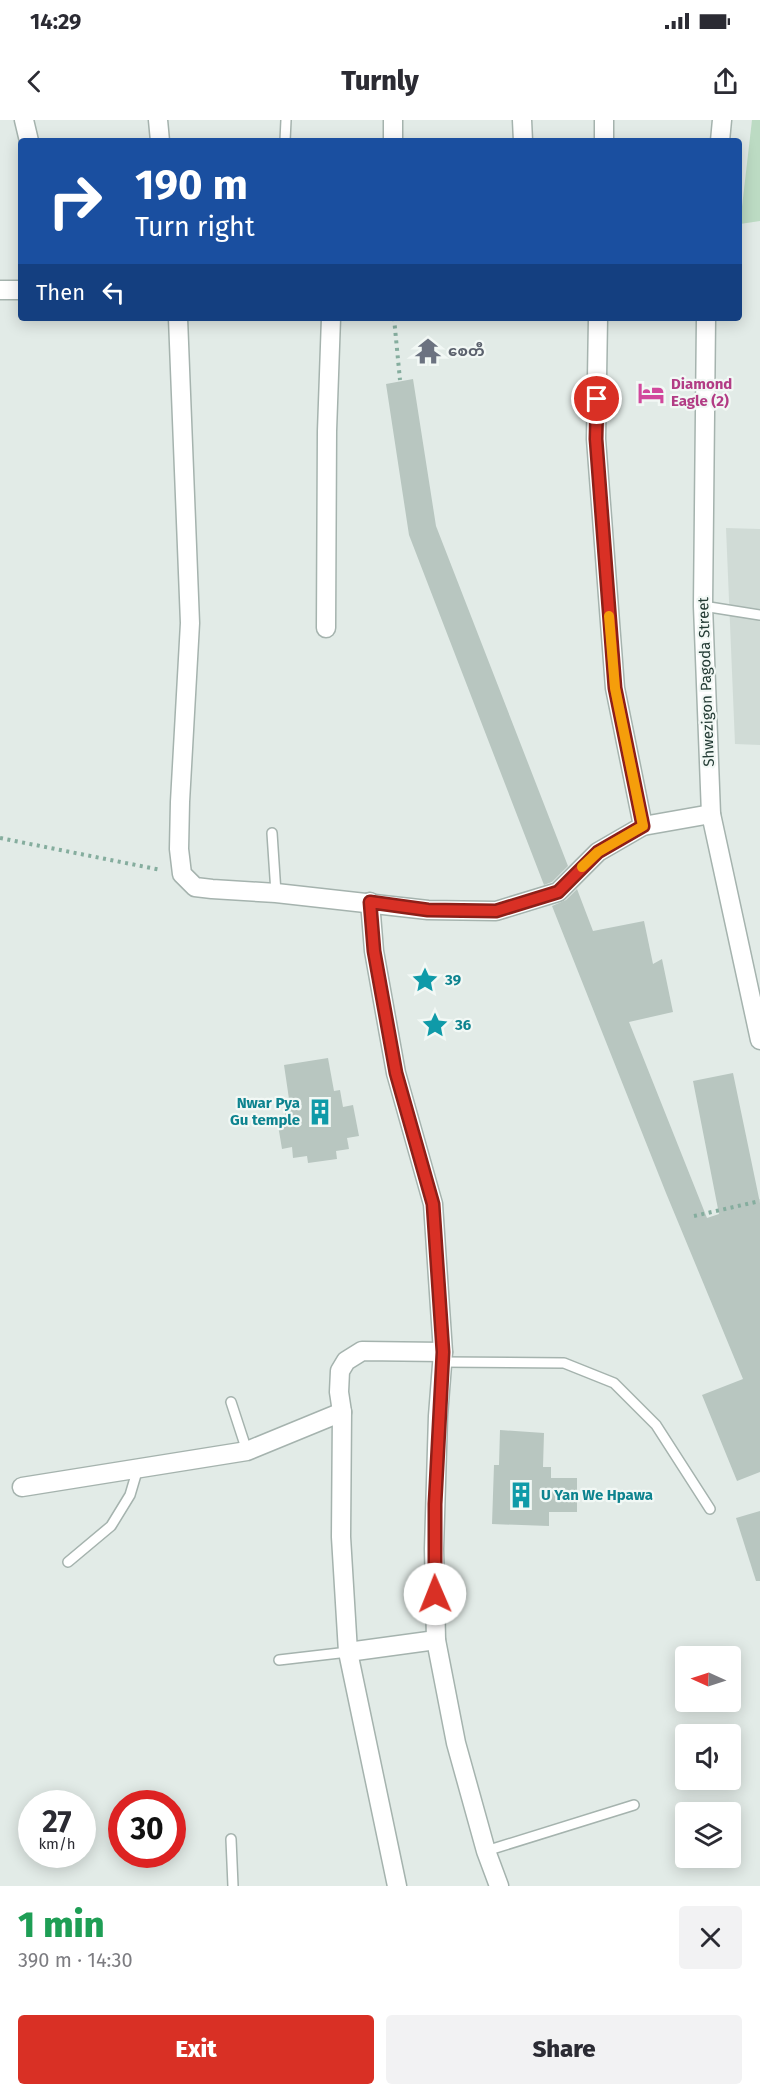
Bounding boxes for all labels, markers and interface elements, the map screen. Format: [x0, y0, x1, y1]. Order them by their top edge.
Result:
text: 14:29 [30, 8, 81, 35]
icon: back [18, 65, 51, 98]
text: Turnly [341, 65, 419, 97]
icon: share [709, 65, 742, 98]
text: 190 m [135, 160, 248, 210]
icon: right [36, 162, 114, 240]
text: Turn right [135, 211, 255, 243]
icon: left [97, 276, 130, 309]
text: Then [36, 279, 85, 306]
temple icon: စေတီ [413, 336, 443, 366]
place label: စေတီ [448, 341, 485, 360]
pin [571, 373, 622, 424]
place label: Diamond Eagle (2) [671, 375, 732, 410]
hotel icon: Diamond Eagle (2) [636, 378, 666, 408]
icon: arrive [580, 382, 613, 415]
street label: Shwezigon Pagoda Street [694, 596, 718, 767]
place icon: 39 [410, 965, 440, 995]
place label: 39 [444, 971, 461, 989]
place icon: 36 [420, 1010, 450, 1040]
place label: 36 [454, 1016, 472, 1034]
place label: Nwar Pya Gu temple [230, 1094, 300, 1129]
building icon: Nwar Pya Gu temple [305, 1097, 335, 1127]
building icon: U Yan We Hpawa [506, 1480, 536, 1510]
place label: U Yan We Hpawa [541, 1486, 653, 1504]
position arrow [403, 1562, 467, 1626]
north arrow [675, 1646, 741, 1712]
map controls [675, 1646, 741, 1868]
button: sound [675, 1724, 741, 1790]
speed limit sign: 30 [108, 1790, 186, 1868]
button: layers [675, 1802, 741, 1868]
text: 27 [42, 1804, 72, 1840]
text: km/h [38, 1835, 76, 1853]
text: 1 min [18, 1903, 104, 1947]
button: close [679, 1906, 742, 1969]
text: 390 m · 14:30 [18, 1948, 133, 1972]
button: Exit [18, 2015, 374, 2084]
button: Share [386, 2015, 742, 2084]

